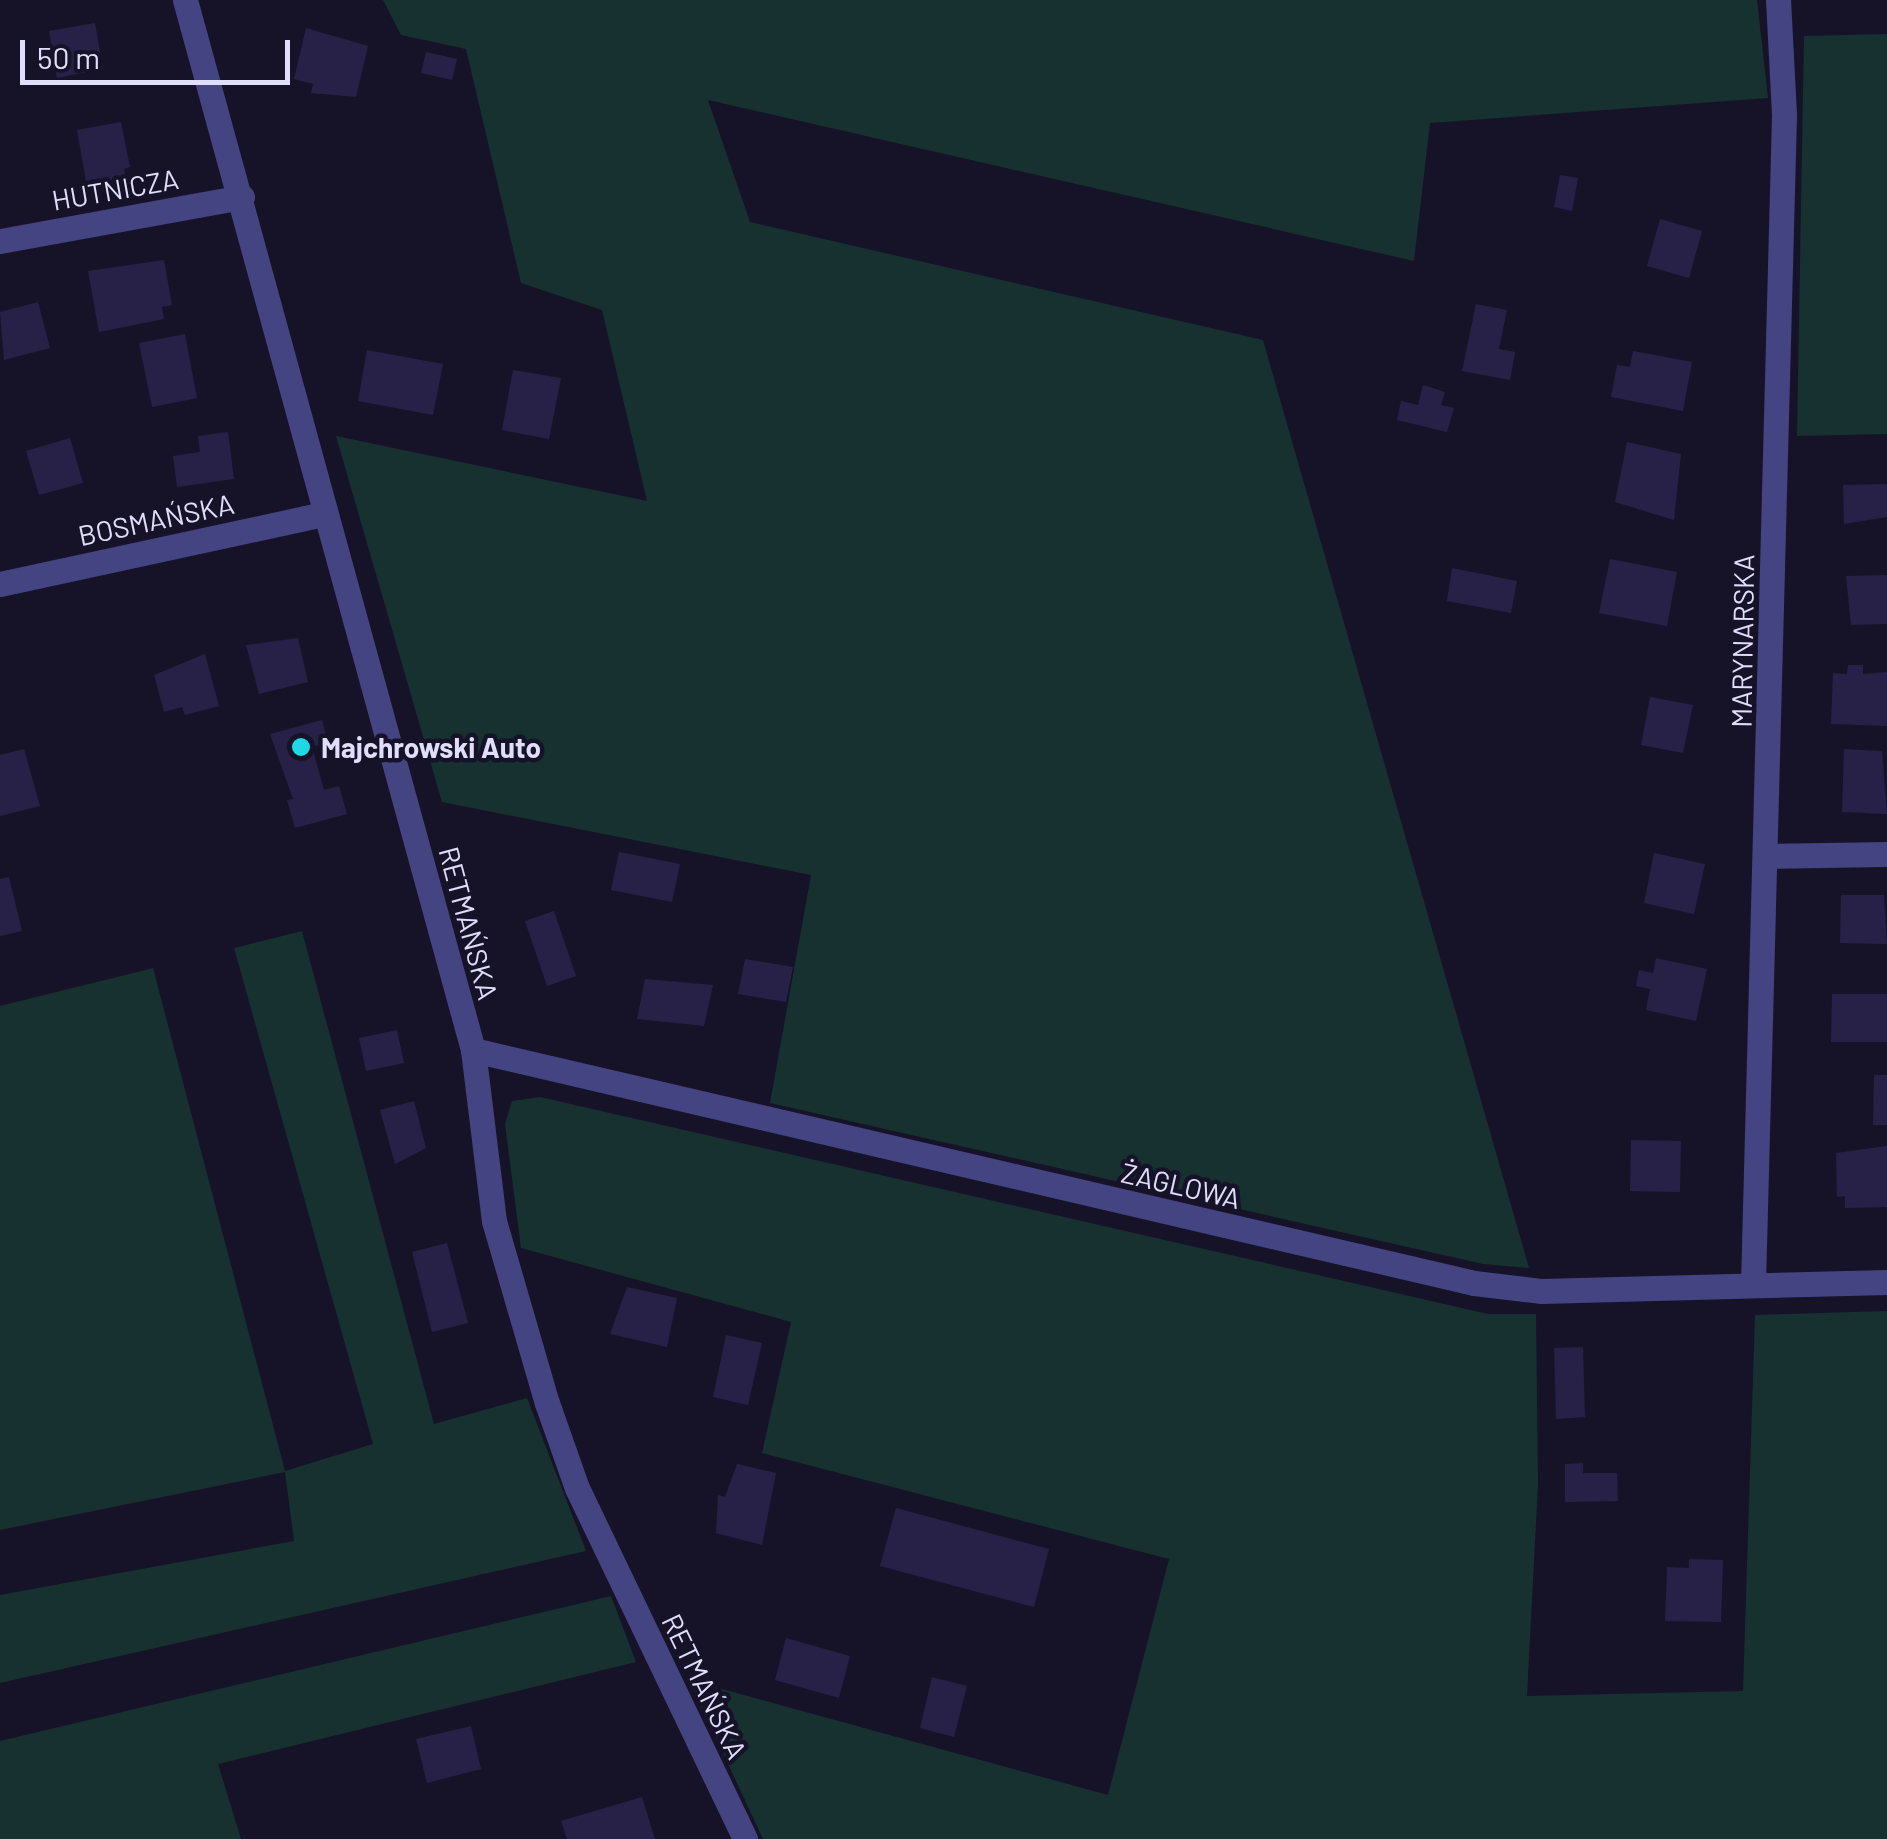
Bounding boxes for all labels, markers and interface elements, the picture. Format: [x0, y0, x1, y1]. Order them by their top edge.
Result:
scale bar [25, 20, 295, 82]
text: 50 m [37, 39, 100, 75]
street label: HUTNICZA [49, 161, 181, 217]
street label: BOSMAŃSKA [75, 486, 237, 552]
street label: MARYNARSKA [1724, 554, 1760, 728]
place label: Majchrowski Auto [321, 730, 541, 764]
marker: Majchrowski Auto [290, 736, 312, 758]
street label: RETMAŃSKA [432, 843, 506, 1003]
street label: ŻAGLOWA [1118, 1155, 1244, 1215]
street label: RETMAŃSKA [655, 1608, 755, 1764]

